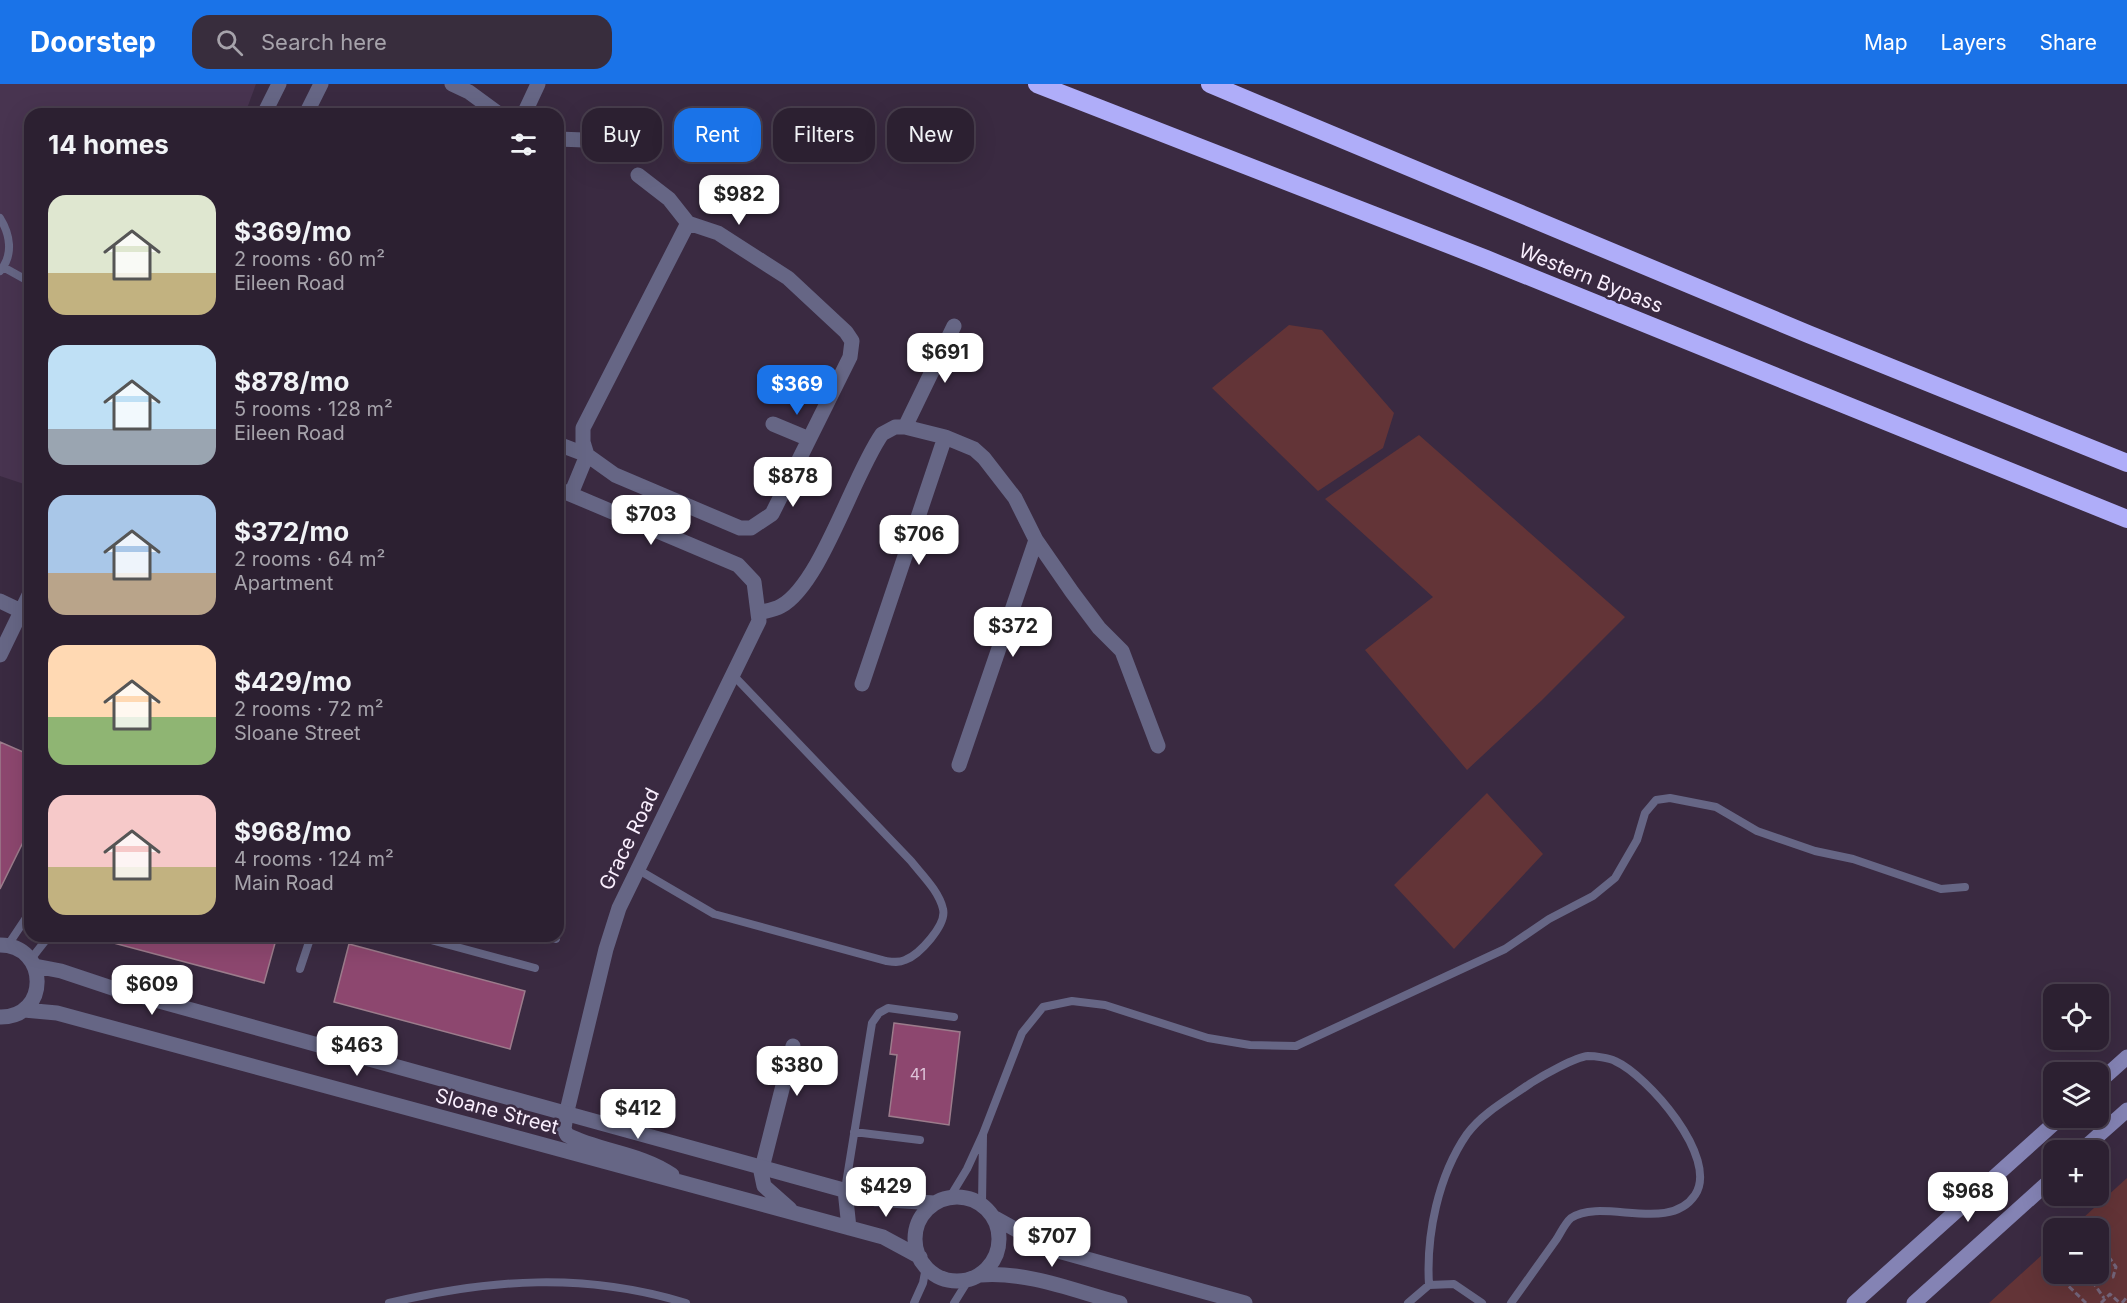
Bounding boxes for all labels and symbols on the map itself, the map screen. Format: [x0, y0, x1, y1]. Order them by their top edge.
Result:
pin: $982 [703, 175, 775, 226]
street label: Western Bypass [1515, 238, 1667, 318]
pin: $691 [909, 333, 981, 384]
pin: $369 [761, 365, 833, 416]
pin: $878 [757, 457, 829, 508]
pin: $703 [615, 495, 687, 546]
pin: $706 [883, 515, 955, 566]
pin: $372 [977, 607, 1049, 658]
street label: Grace Road [594, 784, 664, 894]
pin: $609 [116, 965, 188, 1016]
pin: $463 [321, 1026, 393, 1077]
pin: $380 [761, 1046, 833, 1097]
house number: 41 [910, 1064, 926, 1084]
street label: Sloane Street [433, 1083, 562, 1139]
pin: $412 [602, 1089, 674, 1140]
pin: $429 [850, 1167, 922, 1218]
pin: $968 [1932, 1172, 2004, 1223]
pin: $707 [1016, 1217, 1088, 1268]

